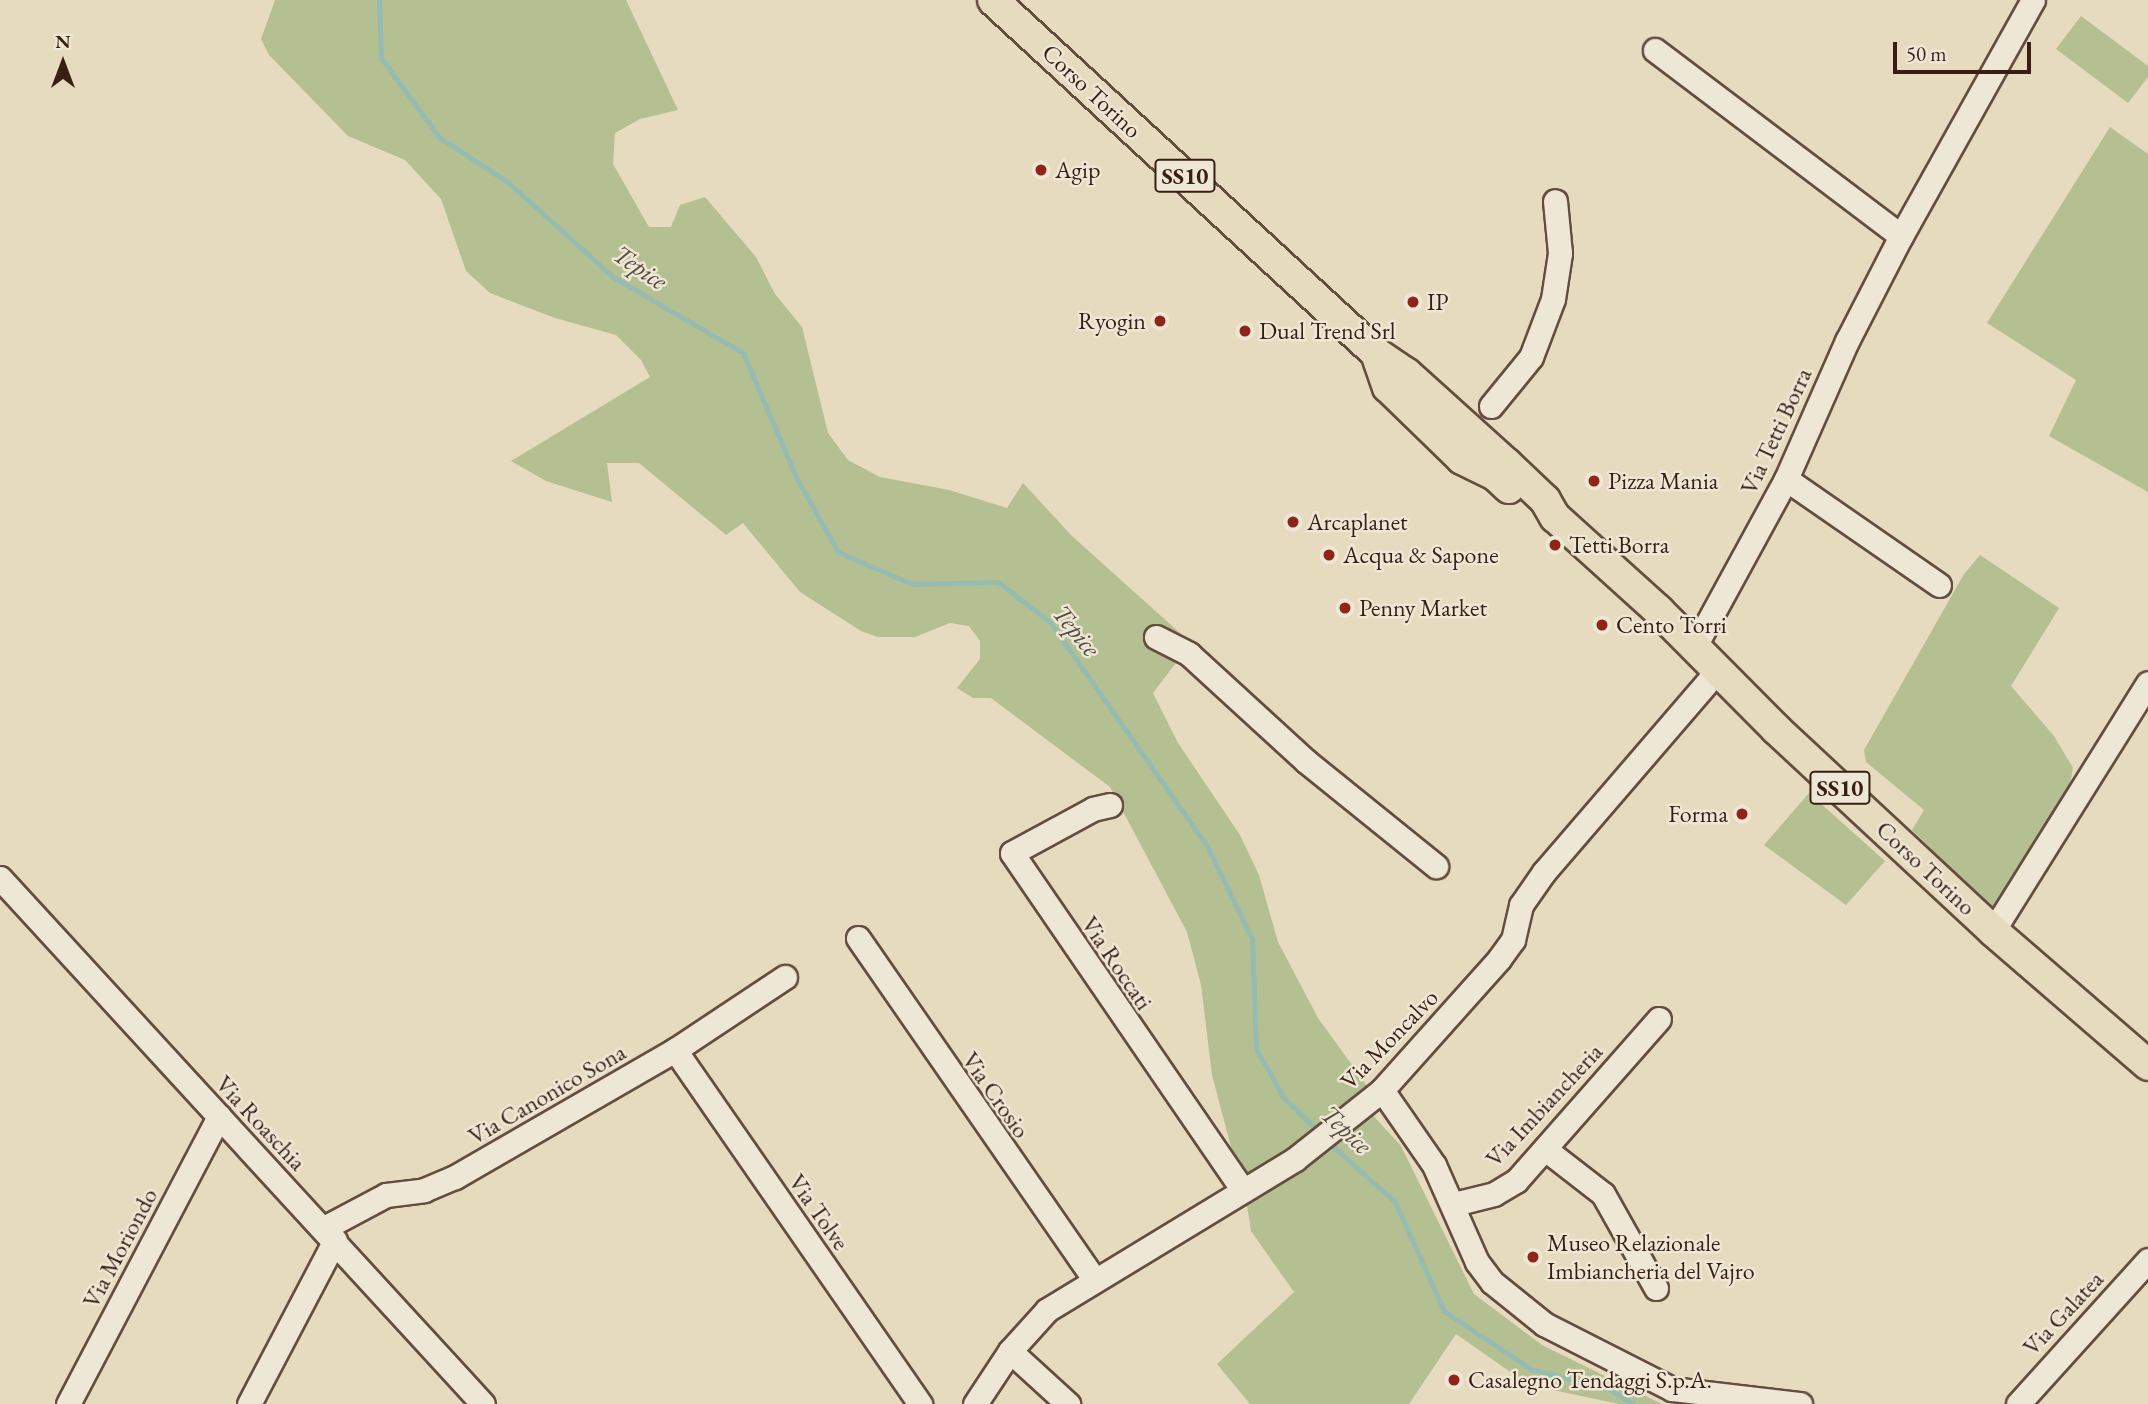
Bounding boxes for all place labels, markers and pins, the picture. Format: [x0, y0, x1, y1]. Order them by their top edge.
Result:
place label: Agip [1055, 156, 1100, 184]
marker: Agip [1033, 162, 1049, 178]
place label: IP [1427, 288, 1448, 316]
marker: IP [1405, 294, 1421, 310]
place label: Ryogin [1078, 307, 1146, 335]
marker: Ryogin [1152, 313, 1168, 329]
place label: Dual Trend Srl [1259, 317, 1395, 345]
marker: Dual Trend Srl [1237, 323, 1253, 339]
place label: Pizza Mania [1608, 467, 1718, 495]
marker: Pizza Mania [1586, 473, 1602, 489]
place label: Arcaplanet [1307, 508, 1408, 536]
marker: Arcaplanet [1285, 514, 1301, 530]
place label: Tetti Borra [1569, 531, 1669, 559]
marker: Tetti Borra [1547, 537, 1563, 553]
place label: Acqua & Sapone [1343, 541, 1498, 569]
marker: Acqua & Sapone [1321, 547, 1337, 563]
place label: Penny Market [1359, 594, 1487, 622]
marker: Penny Market [1337, 600, 1353, 616]
place label: Cento Torri [1616, 611, 1727, 639]
marker: Cento Torri [1594, 617, 1610, 633]
place label: Forma [1668, 800, 1728, 828]
marker: Forma [1734, 806, 1750, 822]
place label: Museo Relazionale Imbiancheria del Vajro [1547, 1229, 1755, 1285]
marker: Museo Relazionale Imbiancheria del Vajro [1525, 1249, 1541, 1265]
place label: Casalegno Tendaggi S.p.A. [1468, 1366, 1712, 1394]
marker: Casalegno Tendaggi S.p.A. [1446, 1372, 1462, 1388]

